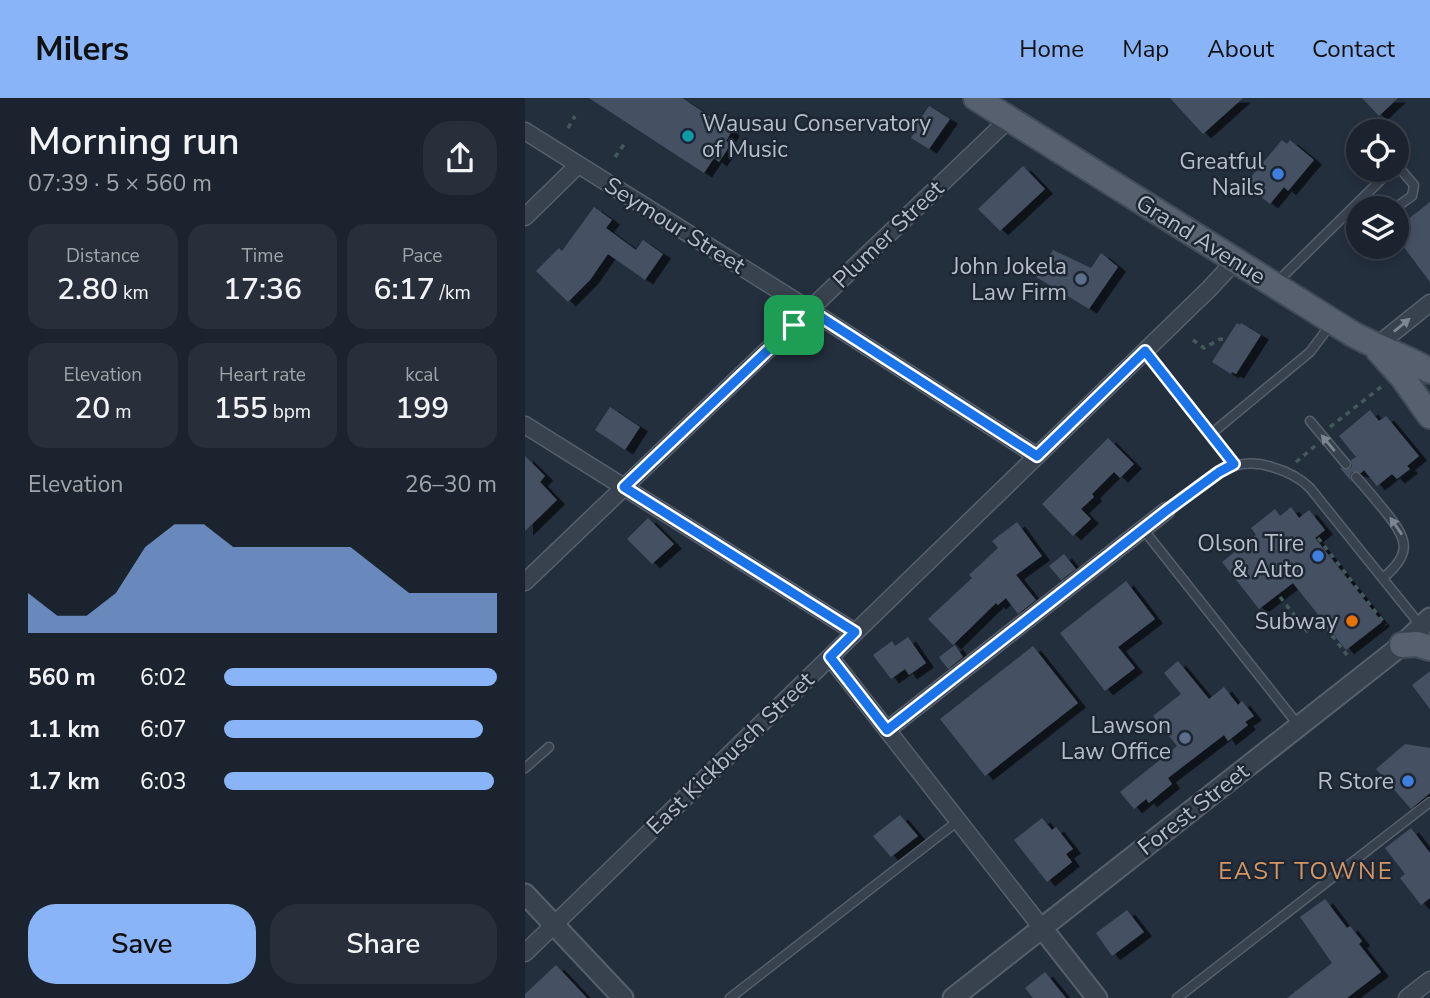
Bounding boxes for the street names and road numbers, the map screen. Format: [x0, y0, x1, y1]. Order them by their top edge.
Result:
street label: Seymour Street [599, 170, 752, 282]
street label: Plumer Street [826, 173, 951, 295]
street label: Grand Avenue [1130, 187, 1272, 292]
street label: East Kickbusch Street [640, 664, 822, 842]
street label: Forest Street [1131, 756, 1256, 863]

